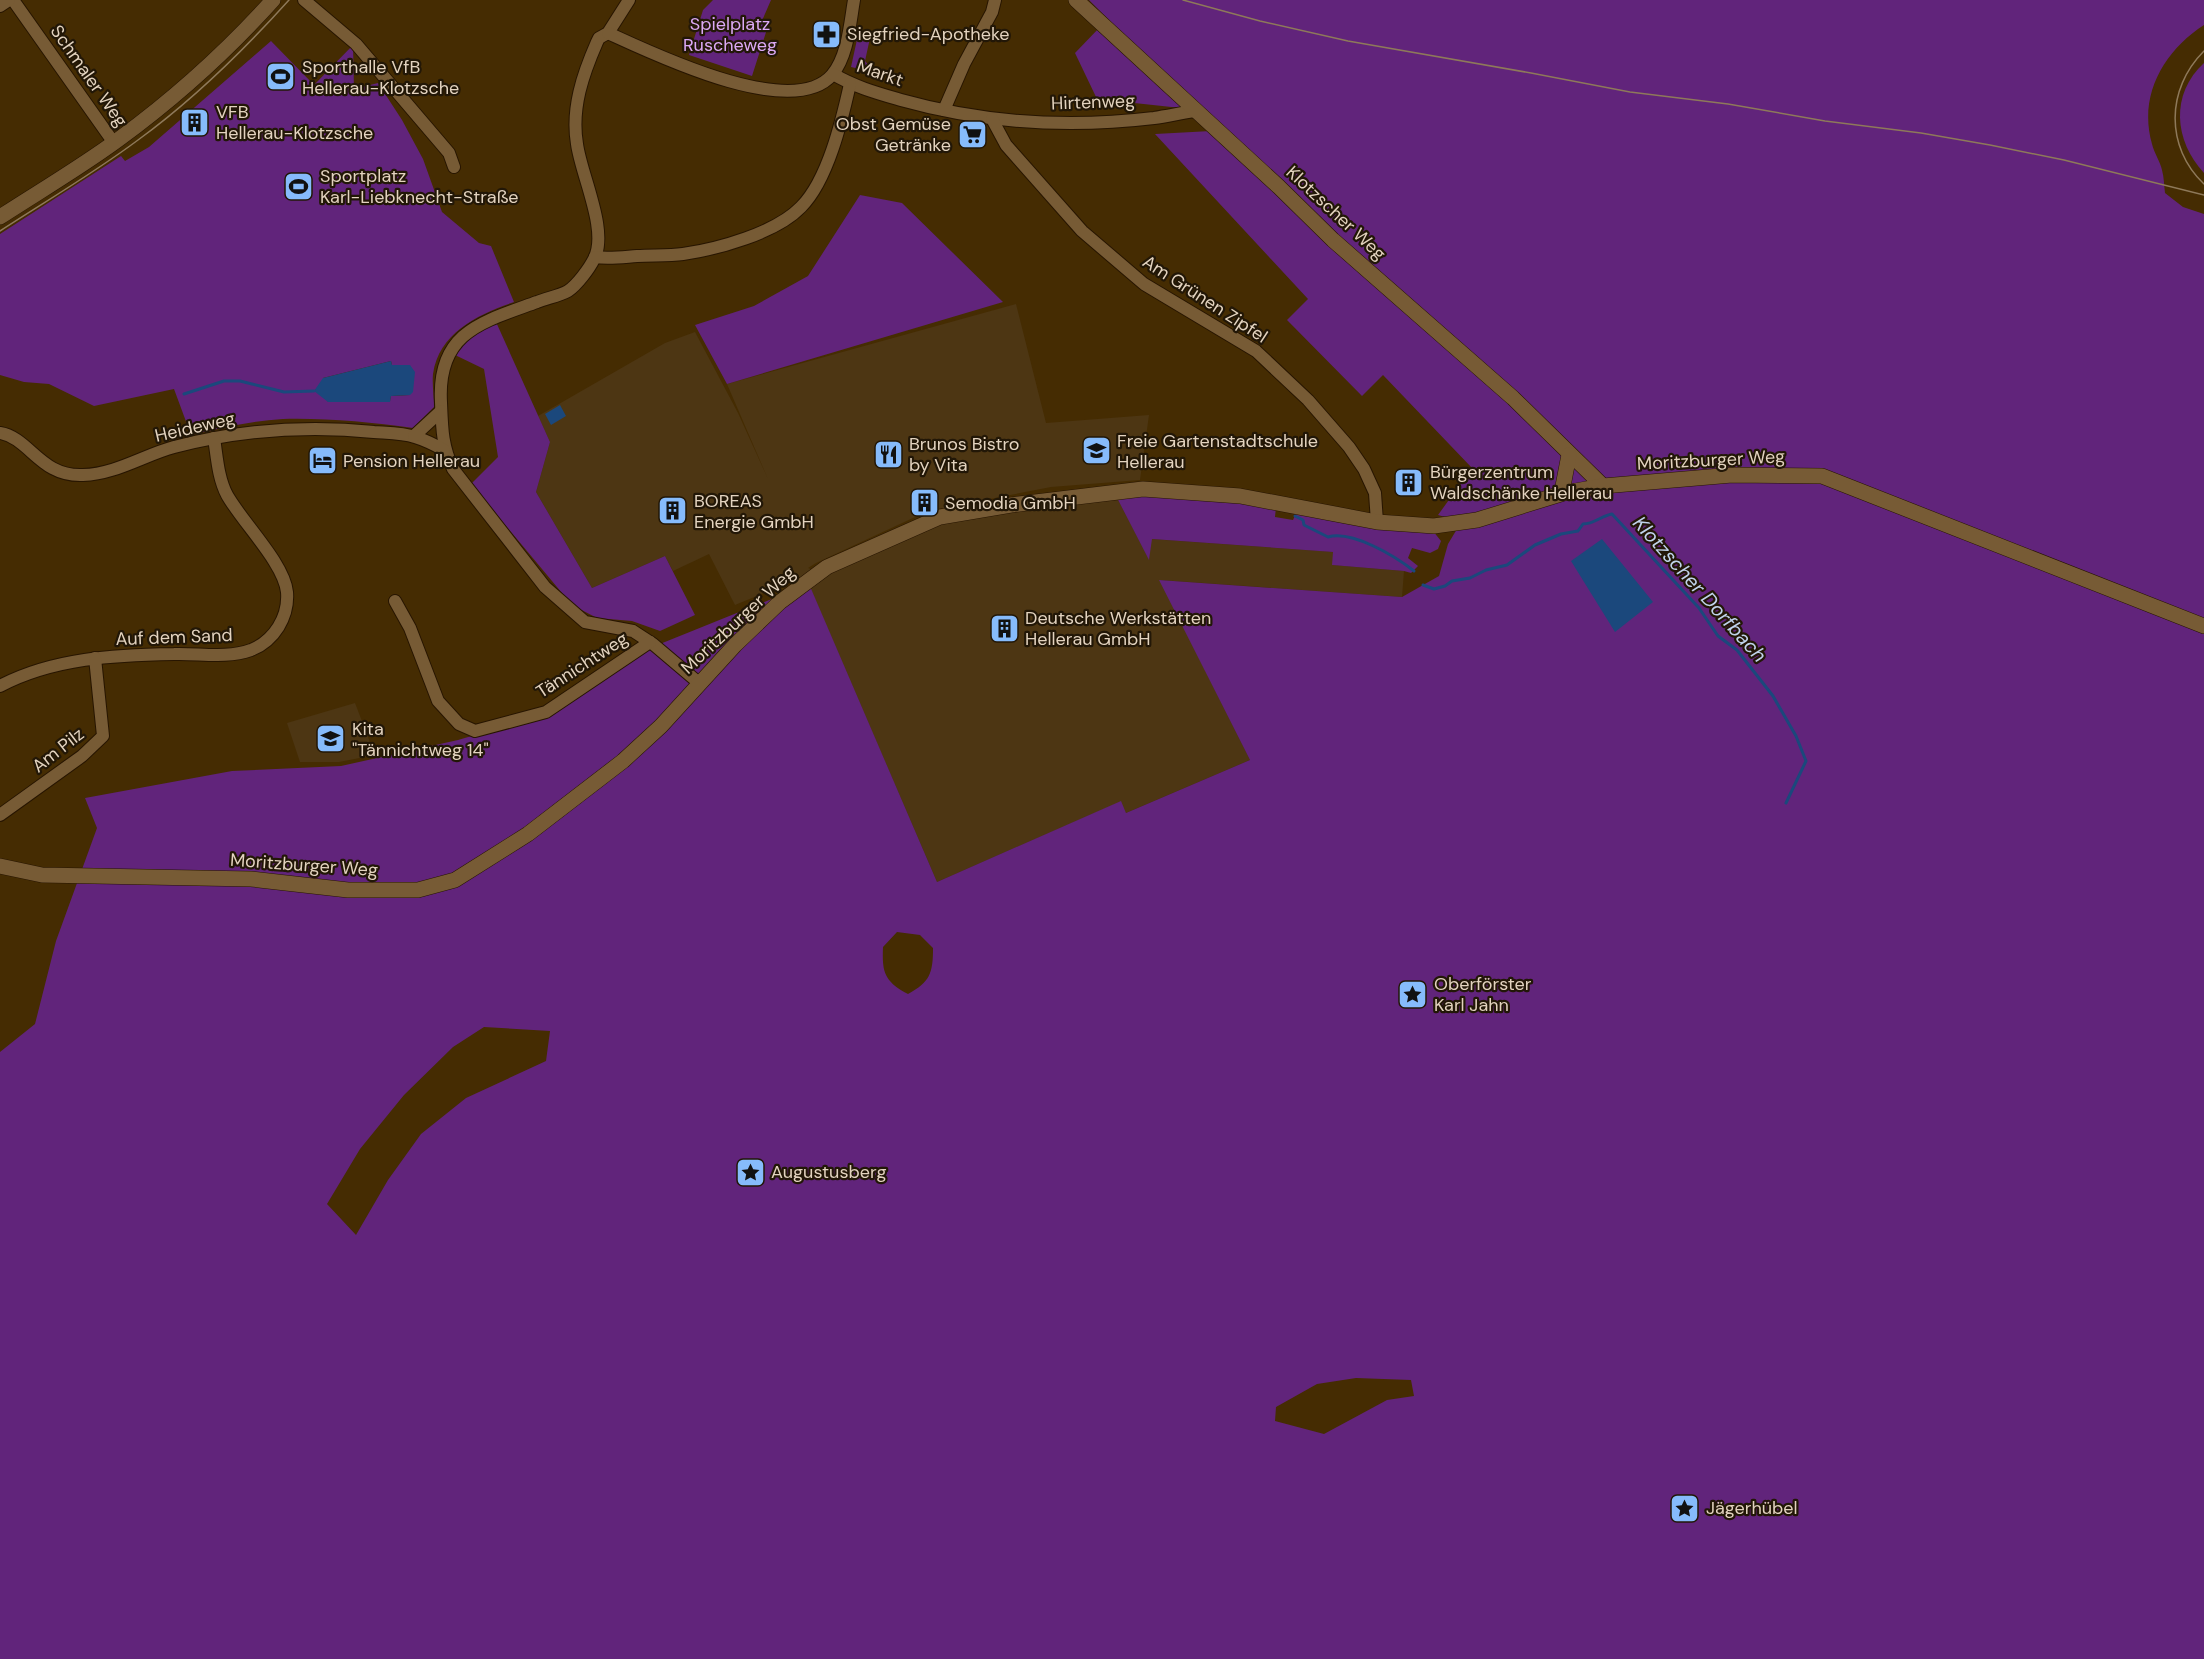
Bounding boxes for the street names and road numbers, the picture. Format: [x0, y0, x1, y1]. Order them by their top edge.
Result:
street label: Schmaler Weg [45, 20, 133, 132]
street label: Markt [854, 54, 906, 92]
street label: Hirtenweg [1050, 89, 1136, 115]
street label: Klotzscher Weg [1281, 161, 1391, 265]
street label: Am Grünen Zipfel [1138, 250, 1272, 348]
street label: Heideweg [153, 406, 237, 448]
street label: Moritzburger Weg [1636, 444, 1786, 476]
street label: Moritzburger Weg [676, 561, 800, 679]
street label: Auf dem Sand [115, 623, 233, 651]
street label: Tännichtweg [531, 626, 633, 704]
street label: Am Pilz [27, 722, 89, 778]
street label: Moritzburger Weg [229, 848, 379, 882]

